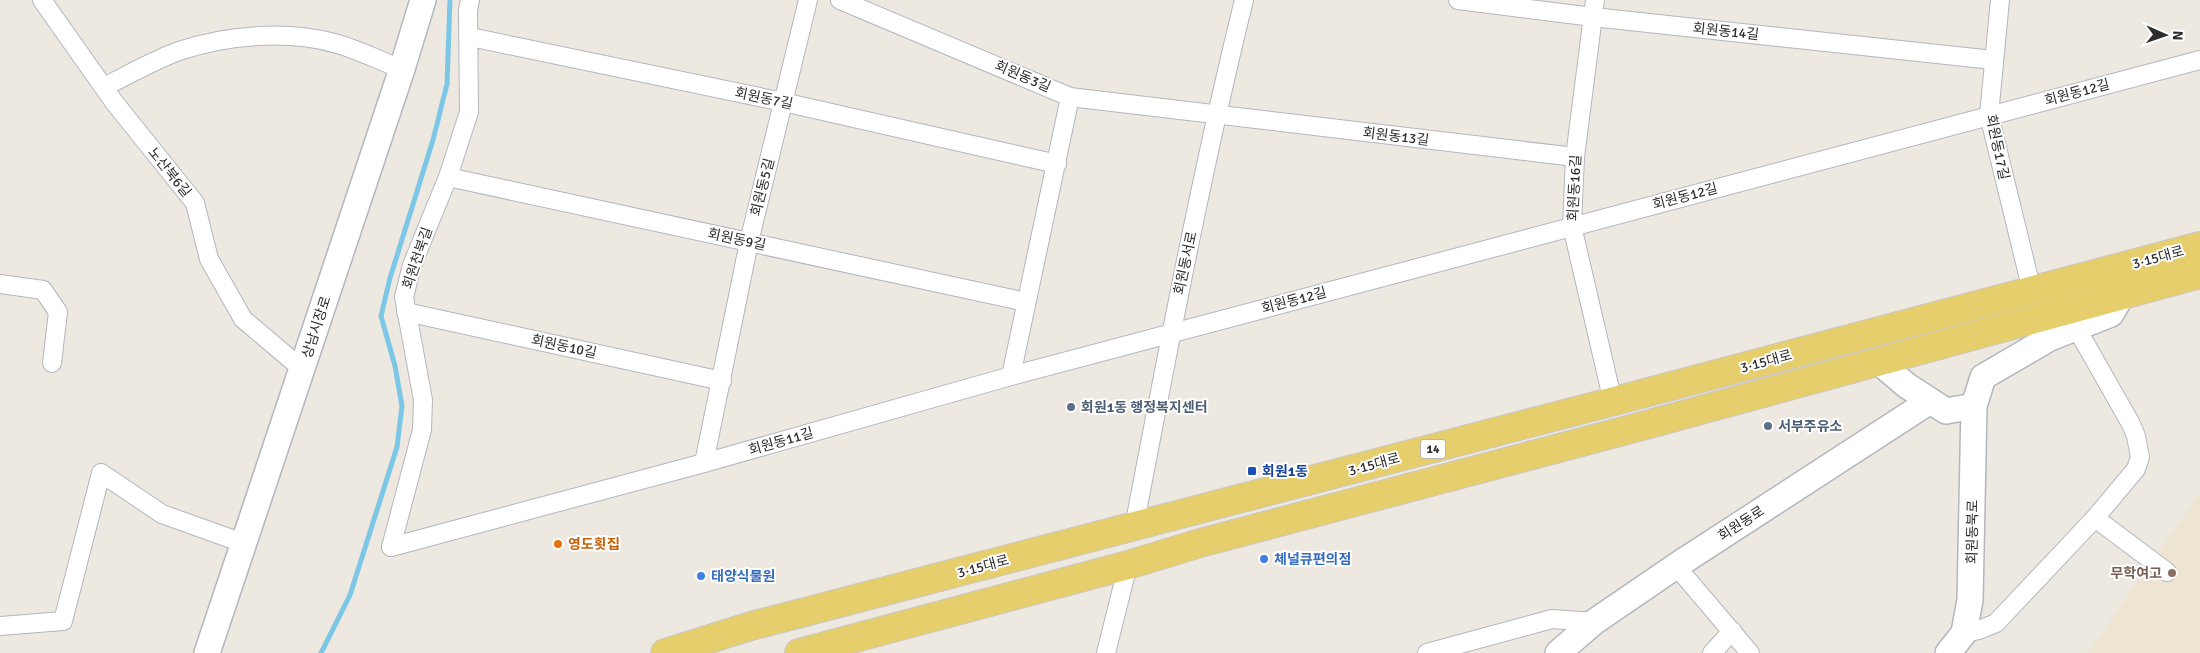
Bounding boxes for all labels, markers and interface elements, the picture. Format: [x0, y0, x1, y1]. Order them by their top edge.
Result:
north arrow [2140, 10, 2190, 60]
street label: 회원동14길 [1692, 20, 1760, 43]
text: N [2169, 30, 2186, 41]
street label: 회원동3길 [992, 57, 1053, 96]
street label: 회원동12길 [2043, 76, 2112, 109]
street label: 회원동7길 [733, 84, 795, 113]
street label: 회원동17길 [1982, 113, 2013, 181]
street label: 회원동13길 [1362, 124, 1430, 149]
street label: 노산북6길 [144, 144, 195, 201]
street label: 회원동16길 [1564, 154, 1585, 222]
street label: 회원동5길 [747, 156, 778, 218]
street label: 회원동12길 [1651, 180, 1720, 213]
street label: 회원천북길 [399, 225, 436, 291]
street label: 회원동9길 [706, 225, 768, 254]
street label: 회원동서로 [1170, 230, 1201, 296]
street label: 3·15대로 [2130, 242, 2186, 273]
street label: 회원동12길 [1260, 284, 1329, 317]
street label: 상남시장로 [298, 294, 335, 360]
street label: 회원동10길 [530, 331, 598, 362]
street label: 3·15대로 [1738, 346, 1794, 377]
place label: 회원1동 행정복지센터 [1081, 399, 1208, 416]
marker: 회원1동 행정복지센터 [1065, 401, 1077, 413]
place label: 서부주유소 [1778, 418, 1843, 435]
marker: 서부주유소 [1762, 420, 1774, 432]
street label: 회원동11길 [747, 424, 816, 459]
road number: 14 [1420, 439, 1446, 458]
street label: 3·15대로 [1346, 449, 1402, 480]
place label: 회원1동 [1262, 463, 1308, 480]
marker: 회원1동 [1246, 465, 1258, 477]
street label: 회원동북로 [1963, 500, 1982, 564]
street label: 회원동로 [1715, 502, 1768, 545]
place label: 영도횟집 [568, 536, 620, 553]
marker: 영도횟집 [552, 538, 564, 550]
street label: 3·15대로 [955, 551, 1011, 582]
place label: 체널큐편의점 [1274, 551, 1351, 568]
marker: 체널큐편의점 [1258, 553, 1270, 565]
place label: 무학여고 [2110, 565, 2162, 582]
marker: 무학여고 [2166, 567, 2178, 579]
place label: 태양식물원 [711, 568, 775, 585]
marker: 태양식물원 [695, 570, 707, 582]

